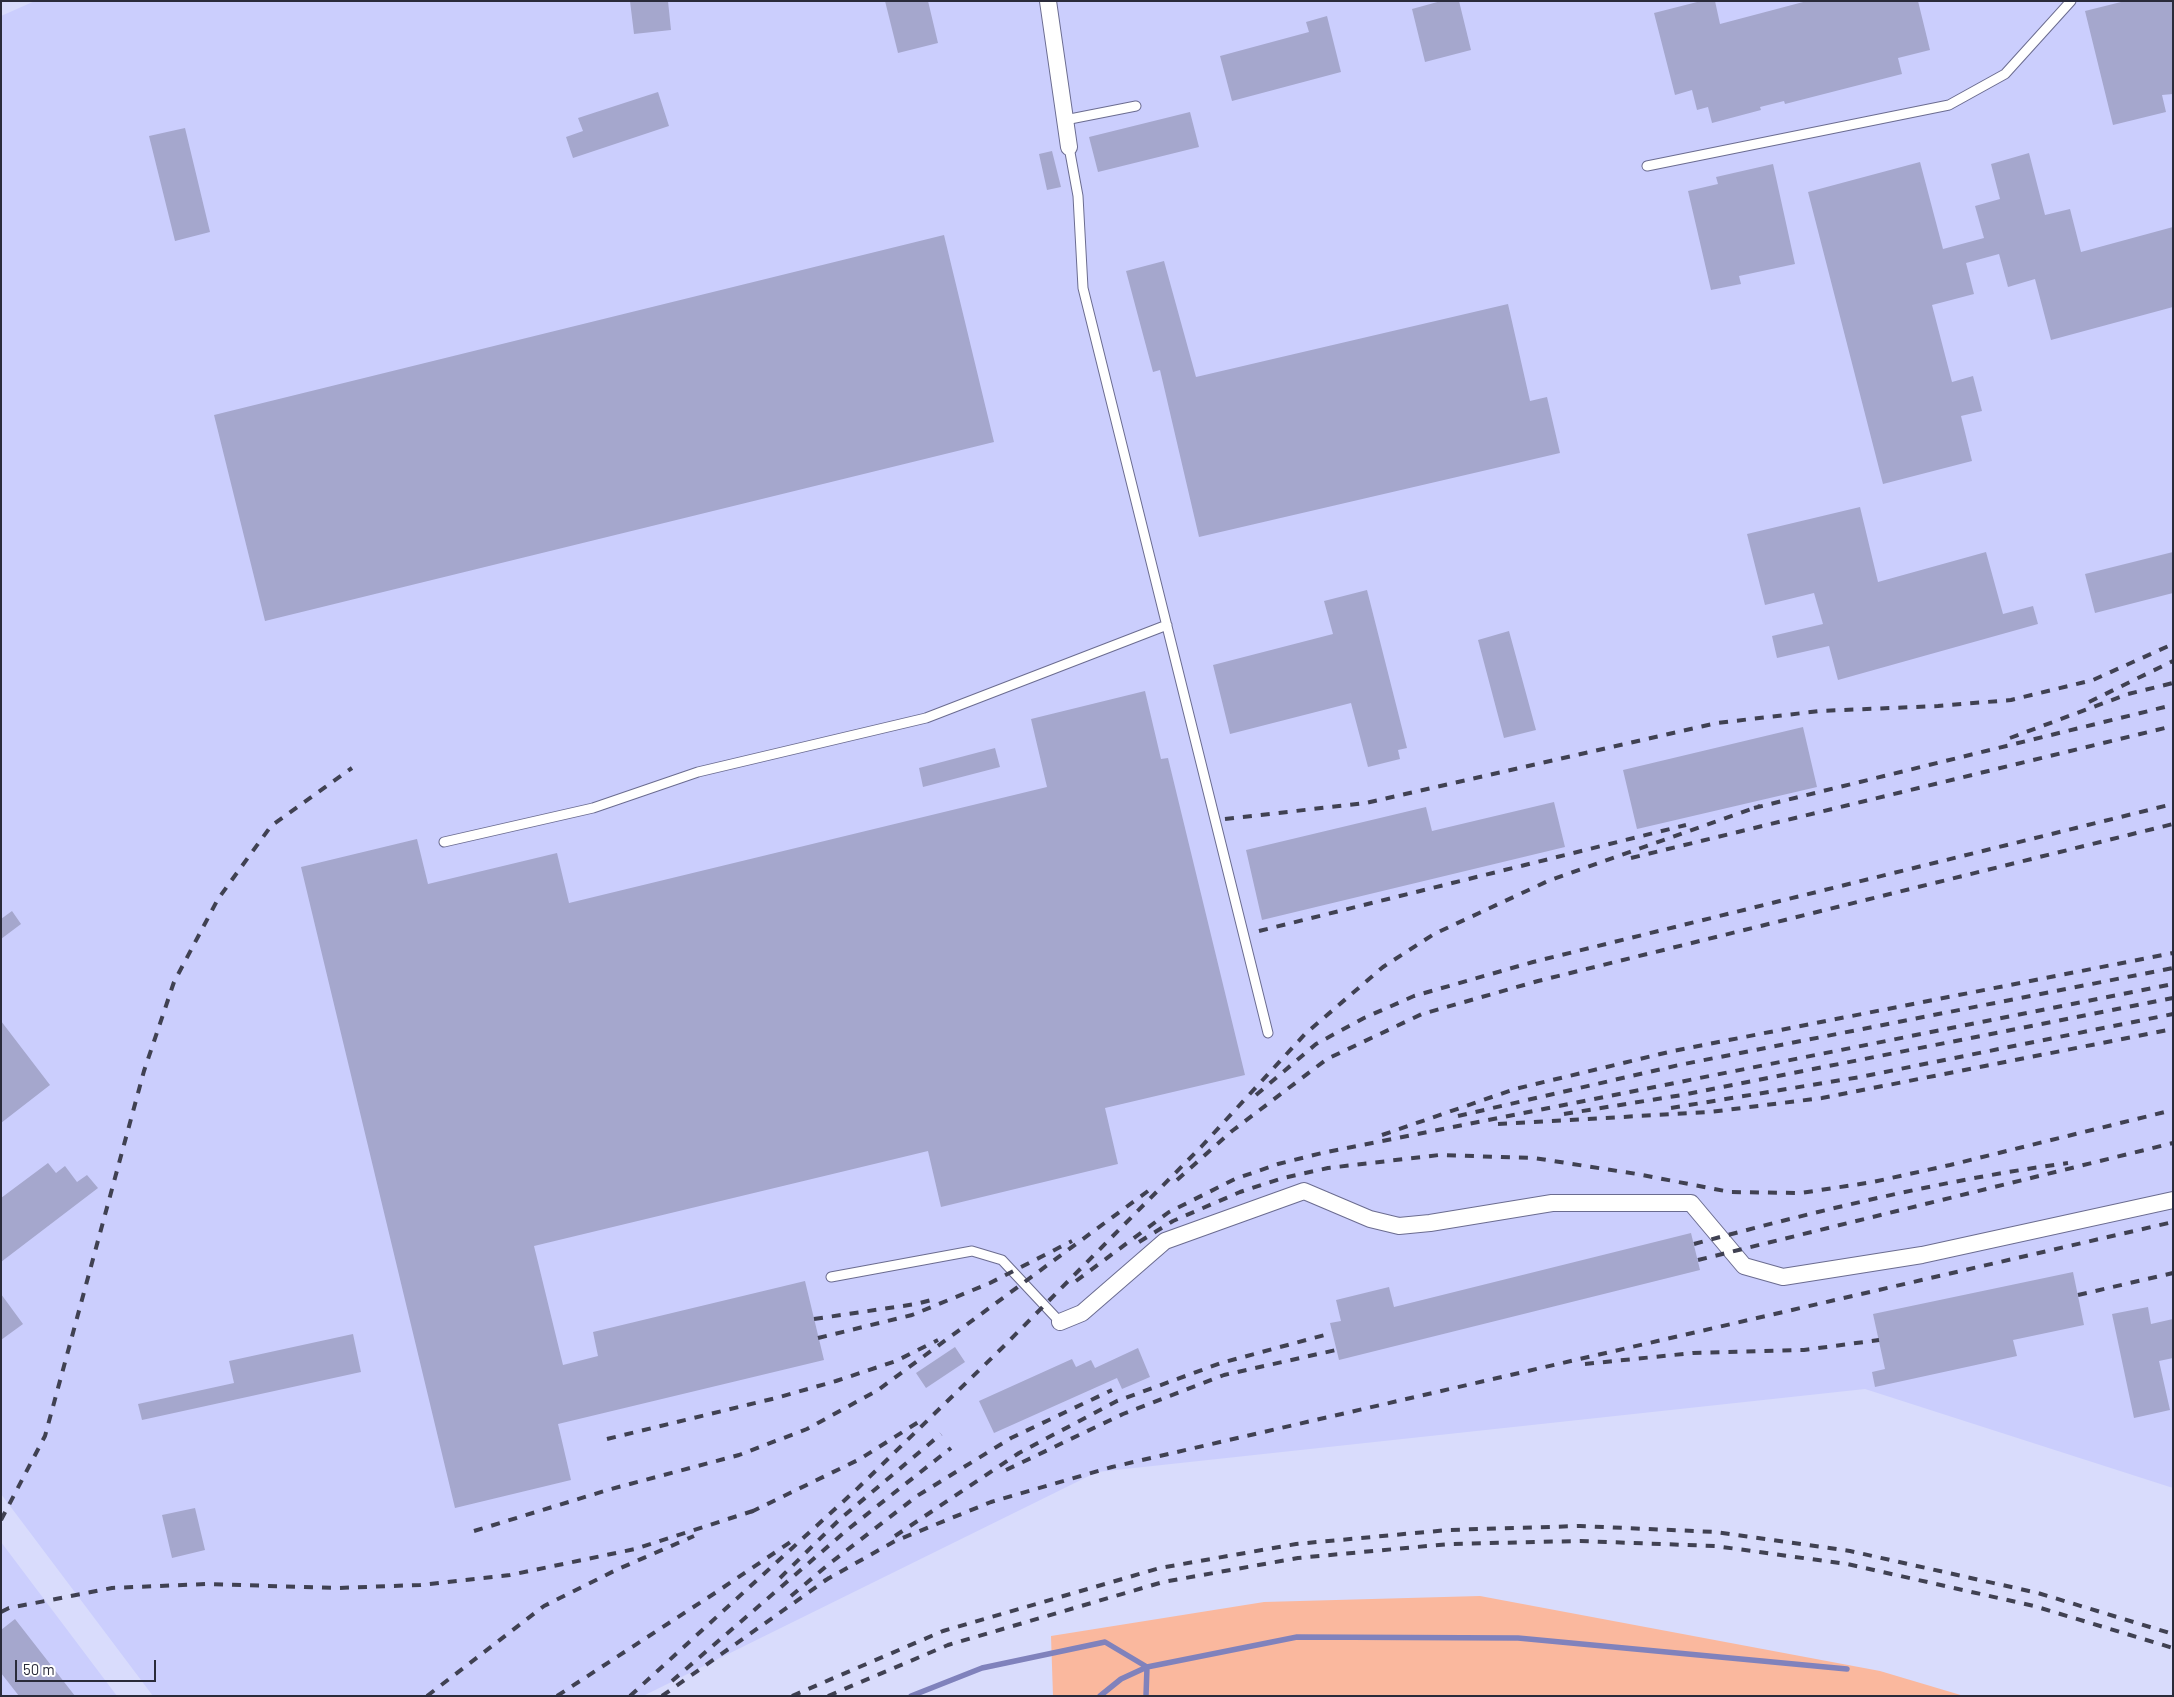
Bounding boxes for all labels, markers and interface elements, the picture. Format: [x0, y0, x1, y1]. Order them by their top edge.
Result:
scale bar [18, 1650, 159, 1682]
text: 50 m [23, 1660, 55, 1678]

